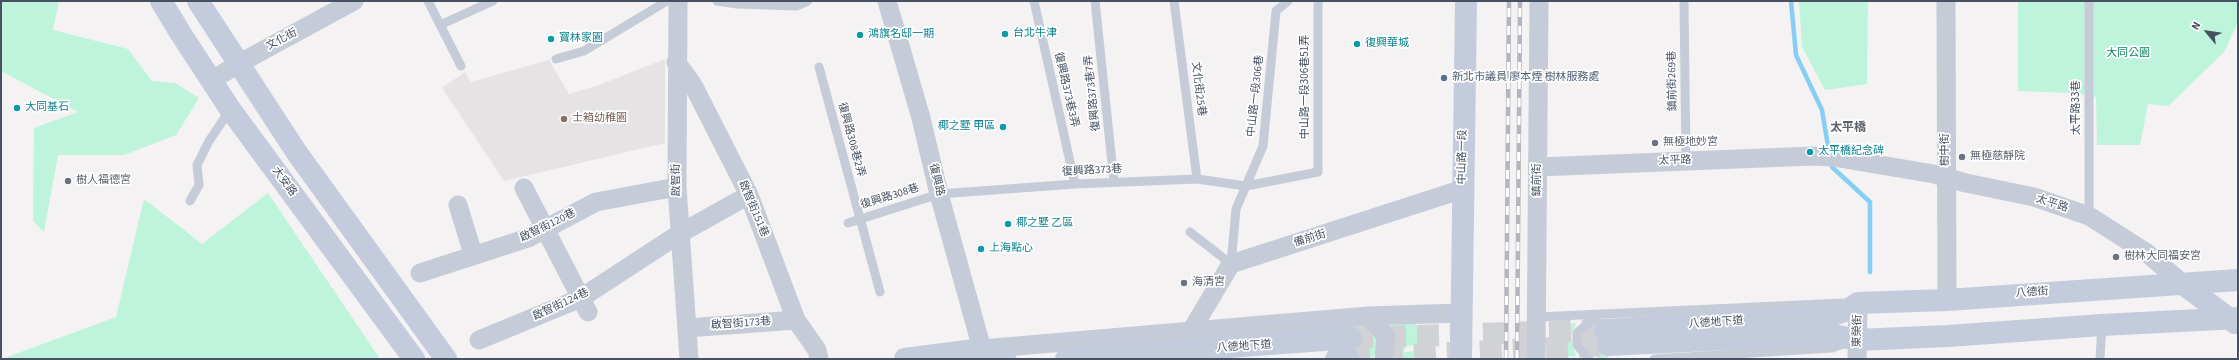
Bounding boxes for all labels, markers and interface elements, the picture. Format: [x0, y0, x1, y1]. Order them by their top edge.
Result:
north arrow [2187, 12, 2227, 52]
text: N [2188, 19, 2204, 33]
street label: 文化街 [264, 26, 300, 54]
place label: 台北牛津 [1013, 27, 1057, 41]
place label: 鴻旗名邸一期 [868, 28, 934, 42]
marker: 台北牛津 [1000, 29, 1010, 39]
marker: 鴻旗名邸一期 [855, 30, 865, 40]
place label: 寶林家園 [559, 32, 603, 46]
marker: 寶林家園 [546, 34, 556, 44]
street label: 中山路一段306巷51弄 [1299, 35, 1313, 139]
place label: 復興華城 [1365, 37, 1409, 51]
marker: 復興華城 [1352, 39, 1362, 49]
park label: 大同公園 [2106, 47, 2150, 61]
street label: 復興路373巷3弄 [1051, 51, 1081, 129]
street label: 鎮前街269巷 [1666, 51, 1680, 111]
street label: 復興路373巷7弄 [1082, 54, 1104, 132]
street label: 中山路一段306巷 [1245, 54, 1267, 138]
street label: 文化街25巷 [1188, 61, 1208, 117]
place label: 新北市議員 廖本煙 樹林服務處 [1452, 71, 1599, 85]
marker: 新北市議員 廖本煙 樹林服務處 [1439, 73, 1449, 83]
street label: 太平路33巷 [2070, 81, 2084, 135]
place label: 大同基石 [25, 101, 69, 115]
street label: 復興路308巷2弄 [835, 101, 867, 179]
marker: 大同基石 [12, 103, 22, 113]
place label: 士箱幼稚園 [572, 112, 627, 126]
marker: 士箱幼稚園 [559, 114, 569, 124]
place label: 椰之墅 甲區 [938, 120, 995, 134]
district label: 太平橋 [1830, 121, 1866, 135]
marker: 椰之墅 甲區 [998, 122, 1008, 132]
street label: 中山路一段 [1456, 129, 1470, 185]
street label: 樹中街 [1939, 134, 1953, 166]
place label: 無極地妙宮 [1663, 136, 1718, 150]
marker: 無極地妙宮 [1650, 138, 1660, 148]
place label: 太平橋紀念碑 [1818, 145, 1884, 159]
marker: 太平橋紀念碑 [1805, 147, 1815, 157]
place label: 無極慈靜院 [1970, 150, 2025, 164]
marker: 無極慈靜院 [1957, 152, 1967, 162]
street label: 太平路 [1658, 154, 1692, 168]
street label: 復興路 [926, 162, 946, 198]
street label: 啟智街 [670, 163, 684, 197]
street label: 復興路373巷 [1061, 163, 1123, 179]
street label: 鎮前街 [1531, 164, 1545, 196]
street label: 大安路 [269, 165, 299, 199]
place label: 樹人福德宮 [76, 174, 131, 188]
marker: 樹人福德宮 [63, 176, 73, 186]
street label: 啟智街151巷 [735, 179, 771, 239]
street label: 復興路308巷 [859, 182, 921, 212]
street label: 太平路 [2034, 193, 2070, 215]
street label: 啟智街120巷 [518, 207, 578, 245]
place label: 椰之墅 乙區 [1016, 217, 1073, 231]
marker: 椰之墅 乙區 [1003, 219, 1013, 229]
street label: 備前街 [1292, 228, 1328, 250]
place label: 上海點心 [989, 242, 1033, 256]
marker: 上海點心 [976, 244, 986, 254]
place label: 樹林大同福安宮 [2124, 250, 2201, 264]
marker: 樹林大同福安宮 [2111, 252, 2121, 262]
place label: 海清宮 [1192, 276, 1225, 290]
marker: 海清宮 [1179, 278, 1189, 288]
street label: 八德街 [2015, 285, 2049, 301]
street label: 啟智街124巷 [531, 286, 591, 324]
street label: 八德地下道 [1688, 314, 1744, 332]
street label: 東榮街 [1851, 314, 1865, 348]
street label: 啟智街173巷 [710, 315, 772, 333]
street label: 八德地下道 [1216, 338, 1272, 356]

